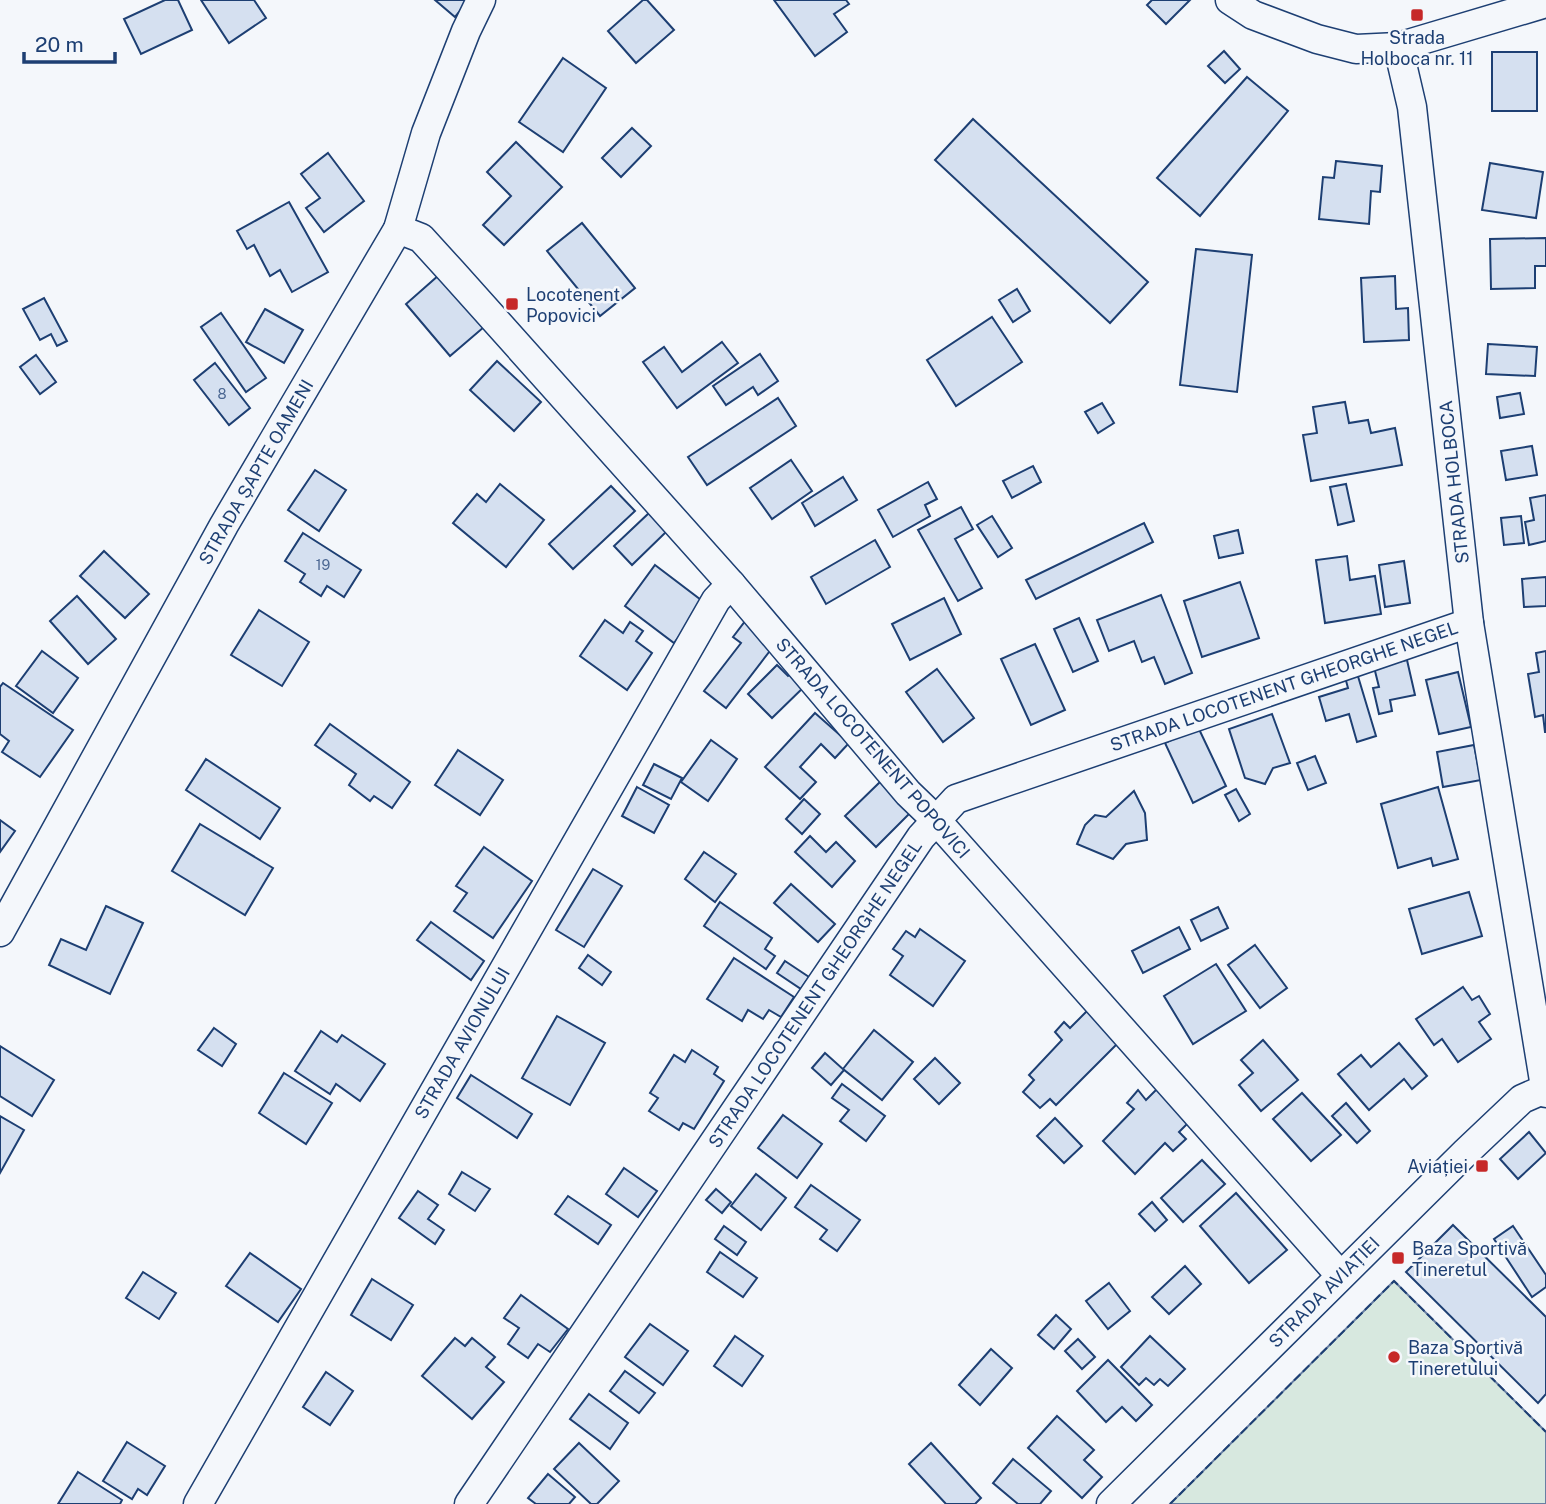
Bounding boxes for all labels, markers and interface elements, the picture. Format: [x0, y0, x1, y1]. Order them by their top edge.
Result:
marker: Strada Holboca nr. 11 [1409, 7, 1425, 23]
scale bar [24, 21, 116, 65]
place label: Strada Holboca nr. 11 [1360, 27, 1474, 69]
text: 20 m [35, 32, 84, 57]
place label: Locotenent Popovici [526, 284, 620, 326]
marker: Locotenent Popovici [504, 296, 520, 312]
street label: STRADA ȘAPTE OAMENI [194, 376, 318, 568]
house number: 8 [217, 386, 227, 402]
street label: STRADA HOLBOCA [1435, 399, 1473, 565]
house number: 19 [316, 557, 330, 573]
street label: STRADA LOCOTENENT GHEORGHE NEGEL [1107, 616, 1461, 756]
street label: STRADA LOCOTENENT POPOVICI [772, 634, 974, 862]
street label: STRADA LOCOTENENT GHEORGHE NEGEL [704, 836, 926, 1152]
street label: STRADA AVIONULUI [410, 963, 514, 1123]
place label: Aviației [1407, 1156, 1468, 1177]
marker: Aviației [1474, 1158, 1490, 1174]
street label: STRADA AVIAȚIEI [1264, 1232, 1384, 1352]
place label: Baza Sportivă Tineretul [1412, 1238, 1527, 1280]
marker: Baza Sportivă Tineretul [1390, 1250, 1406, 1266]
place label: Baza Sportivă Tineretului [1408, 1337, 1523, 1379]
marker: Baza Sportivă Tineretului [1386, 1349, 1402, 1365]

